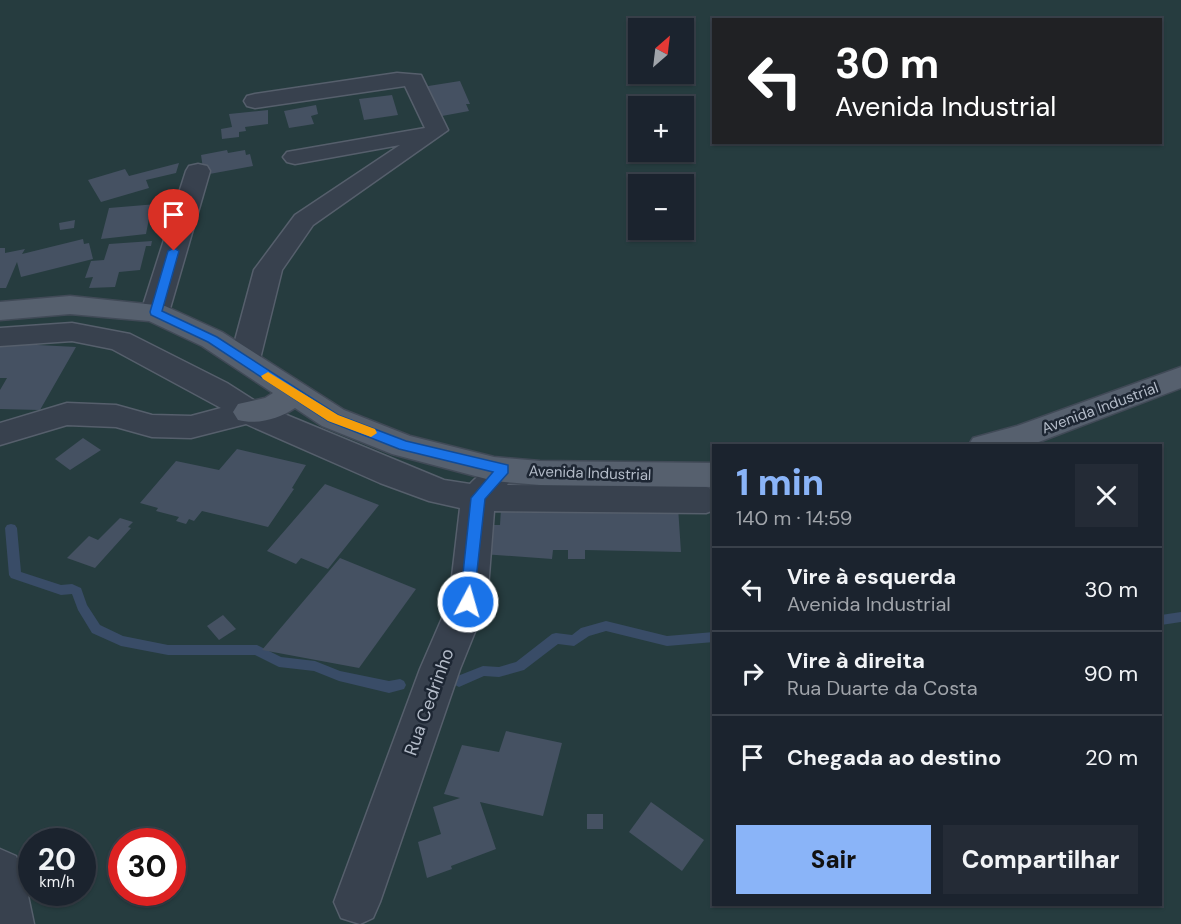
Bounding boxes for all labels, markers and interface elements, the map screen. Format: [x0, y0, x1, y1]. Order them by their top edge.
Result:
north arrow [628, 18, 694, 84]
map controls [628, 18, 694, 240]
text: 30 m [835, 36, 939, 91]
icon: left [736, 42, 814, 120]
text: Avenida Industrial [835, 89, 1056, 124]
button: + [628, 96, 694, 162]
button: − [628, 174, 694, 240]
pin [148, 189, 199, 251]
icon: arrive [157, 198, 190, 231]
street label: Avenida Industrial [1039, 378, 1161, 438]
text: 1 min [736, 459, 824, 506]
street label: Avenida Industrial [528, 461, 652, 485]
button: close [1075, 464, 1138, 527]
text: 140 m · 14:59 [736, 505, 852, 531]
text: Vire à esquerda [787, 562, 956, 591]
position arrow [436, 570, 500, 634]
icon: left [736, 573, 769, 606]
text: 30 m [1084, 575, 1138, 604]
text: Avenida Industrial [787, 591, 951, 617]
street label: Rua Cedrinho [399, 645, 459, 759]
text: Vire à direita [787, 646, 925, 675]
icon: right [736, 657, 769, 690]
text: 90 m [1084, 659, 1138, 688]
text: Rua Duarte da Costa [787, 675, 978, 701]
icon: arrive [736, 741, 769, 774]
text: Chegada ao destino [787, 743, 1001, 772]
text: 20 m [1085, 743, 1138, 772]
button: Sair [736, 825, 931, 894]
button: Compartilhar [943, 825, 1138, 894]
speed limit sign: 30 [108, 828, 186, 906]
text: 20 [38, 840, 76, 879]
text: km/h [39, 872, 75, 892]

